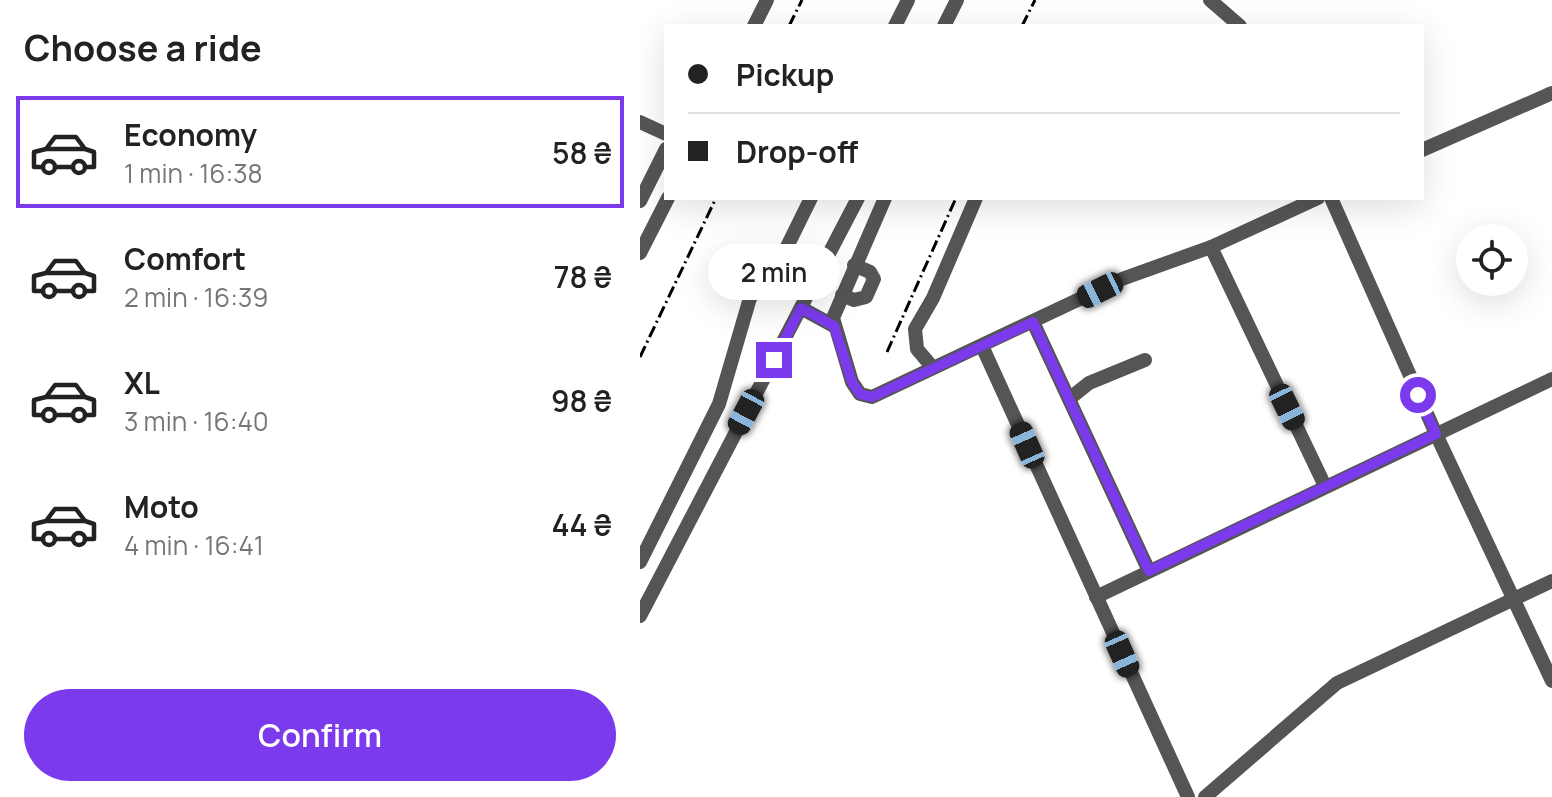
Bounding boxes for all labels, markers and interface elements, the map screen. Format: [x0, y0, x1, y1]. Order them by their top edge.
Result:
text: Choose a ride [24, 23, 262, 72]
text: Pickup [736, 54, 834, 95]
text: Economy [124, 114, 257, 155]
icon: car [28, 116, 100, 188]
text: Drop-off [736, 131, 858, 172]
text: 58 ₴ [552, 132, 612, 173]
text: 1 min · 16:38 [124, 155, 263, 191]
map controls [1456, 224, 1528, 296]
button: locate [1456, 224, 1528, 296]
text: Comfort [124, 238, 246, 279]
icon: car [28, 240, 100, 312]
callout: 2 min [708, 244, 840, 300]
text: 2 min [741, 254, 807, 290]
text: 78 ₴ [554, 256, 612, 297]
car [1073, 269, 1127, 311]
text: 2 min · 16:39 [124, 279, 268, 315]
route end [756, 342, 792, 378]
text: XL [124, 362, 160, 403]
icon: car [28, 364, 100, 436]
route start [1400, 377, 1436, 413]
text: 98 ₴ [551, 380, 612, 421]
car [1266, 380, 1308, 434]
car [724, 385, 768, 439]
text: 3 min · 16:40 [124, 403, 269, 439]
car [1006, 418, 1048, 472]
text: Moto [124, 486, 199, 527]
icon: car [28, 488, 100, 560]
text: 44 ₴ [552, 504, 612, 545]
text: 4 min · 16:41 [124, 527, 264, 563]
car [1101, 627, 1143, 681]
button: Confirm [24, 689, 616, 781]

